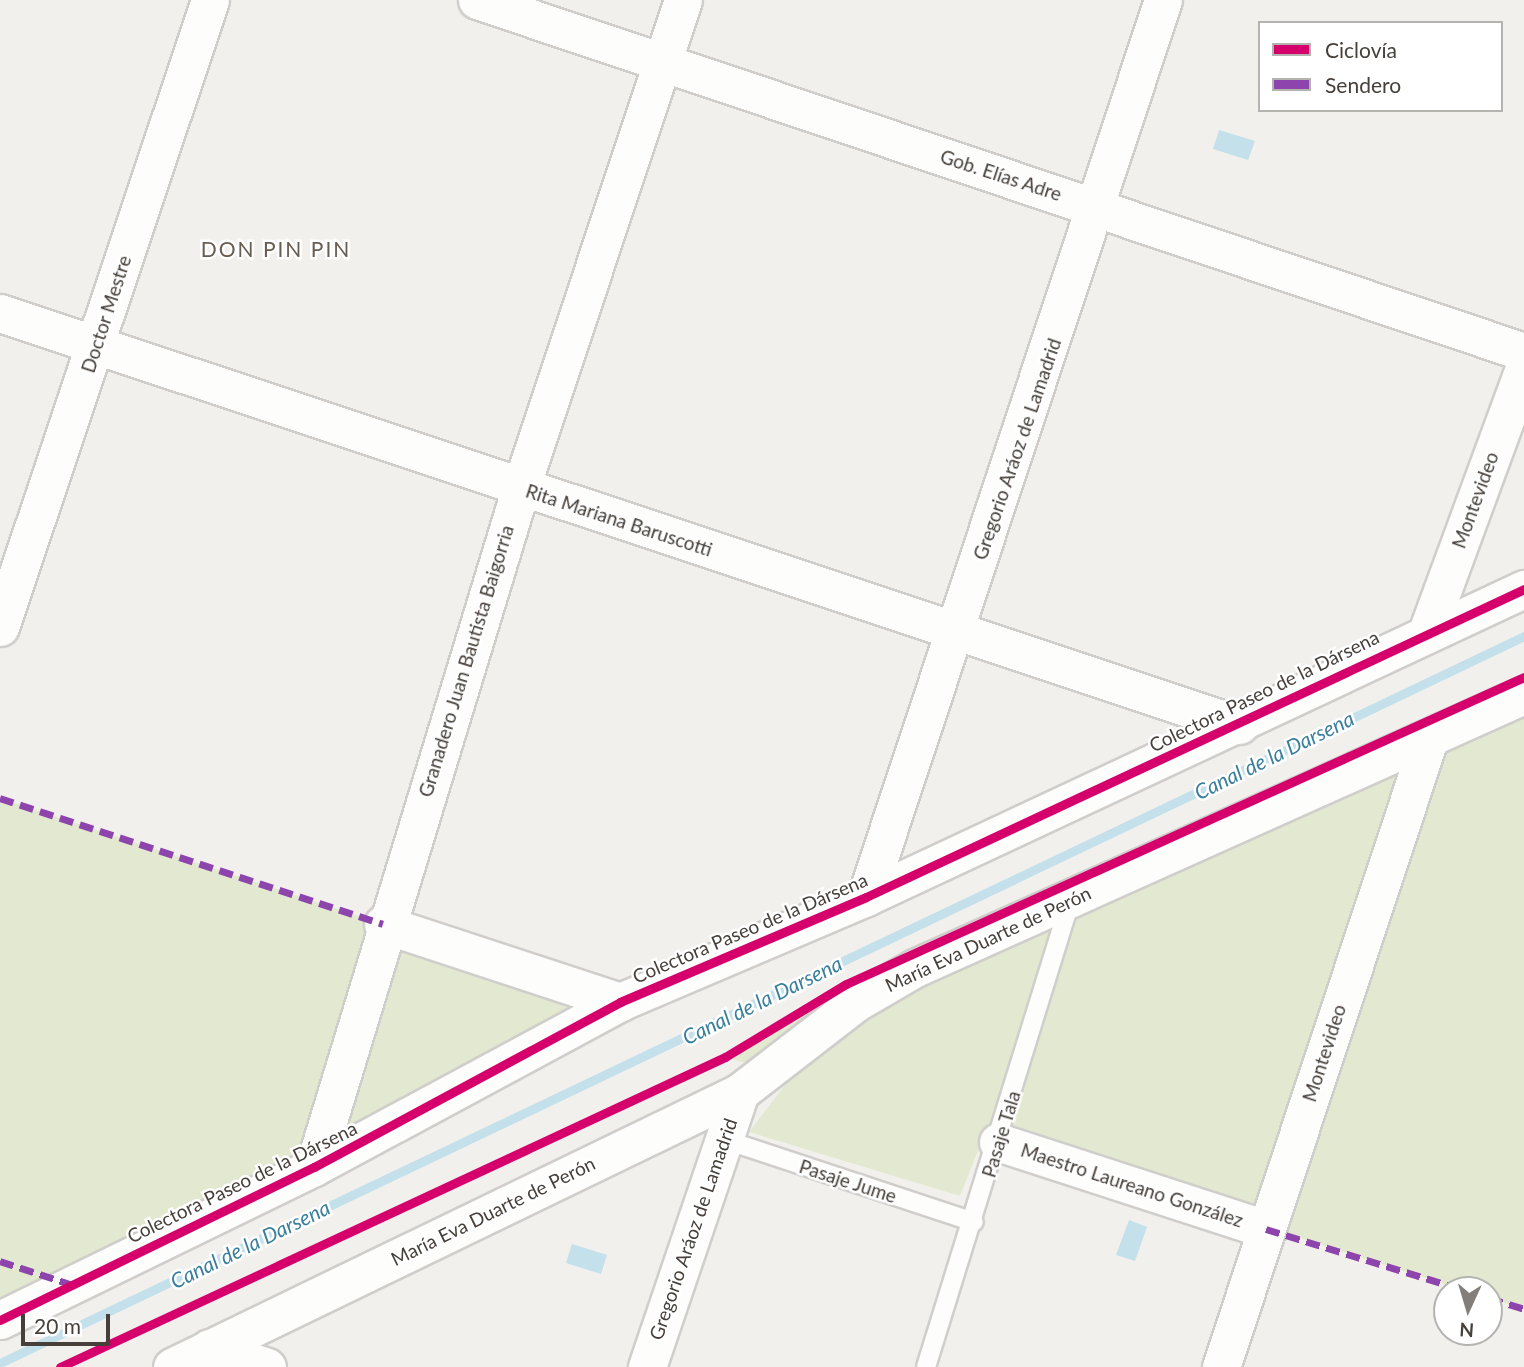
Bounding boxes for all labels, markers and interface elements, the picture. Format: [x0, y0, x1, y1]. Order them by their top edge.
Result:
legend [1258, 21, 1503, 112]
text: Ciclovía [1325, 37, 1397, 62]
text: Sendero [1325, 72, 1401, 97]
street label: Gob. Elías Adre [937, 145, 1065, 205]
district label: DON PIN PIN [202, 236, 350, 262]
street label: Doctor Mestre [76, 252, 136, 376]
street label: Gregorio Aráoz de Lamadrid [968, 335, 1066, 563]
street label: Montevideo [1447, 449, 1503, 551]
street label: Rita Mariana Baruscotti [523, 479, 715, 561]
street label: Granadero Juan Bautista Baigorria [414, 522, 518, 800]
street label: Colectora Paseo de la Dársena [1145, 625, 1383, 757]
water label: Canal de la Darsena [1190, 705, 1358, 805]
street label: Colectora Paseo de la Dársena [629, 868, 871, 988]
street label: María Eva Duarte de Perón [882, 881, 1094, 997]
water label: Canal de la Darsena [678, 950, 846, 1050]
street label: Montevideo [1298, 1001, 1350, 1105]
street label: Pasaje Tala [977, 1088, 1025, 1180]
street label: Gregorio Aráoz de Lamadrid [644, 1115, 742, 1343]
street label: Colectora Paseo de la Dársena [123, 1116, 361, 1248]
street label: Maestro Laureano González [1018, 1138, 1246, 1232]
street label: María Eva Duarte de Perón [387, 1152, 599, 1270]
street label: Pasaje Jume [796, 1154, 900, 1208]
water label: Canal de la Darsena [166, 1194, 334, 1294]
north arrow [1433, 1276, 1503, 1346]
scale bar [24, 1300, 114, 1344]
text: 20 m [34, 1313, 81, 1338]
text: N [1459, 1318, 1475, 1342]

